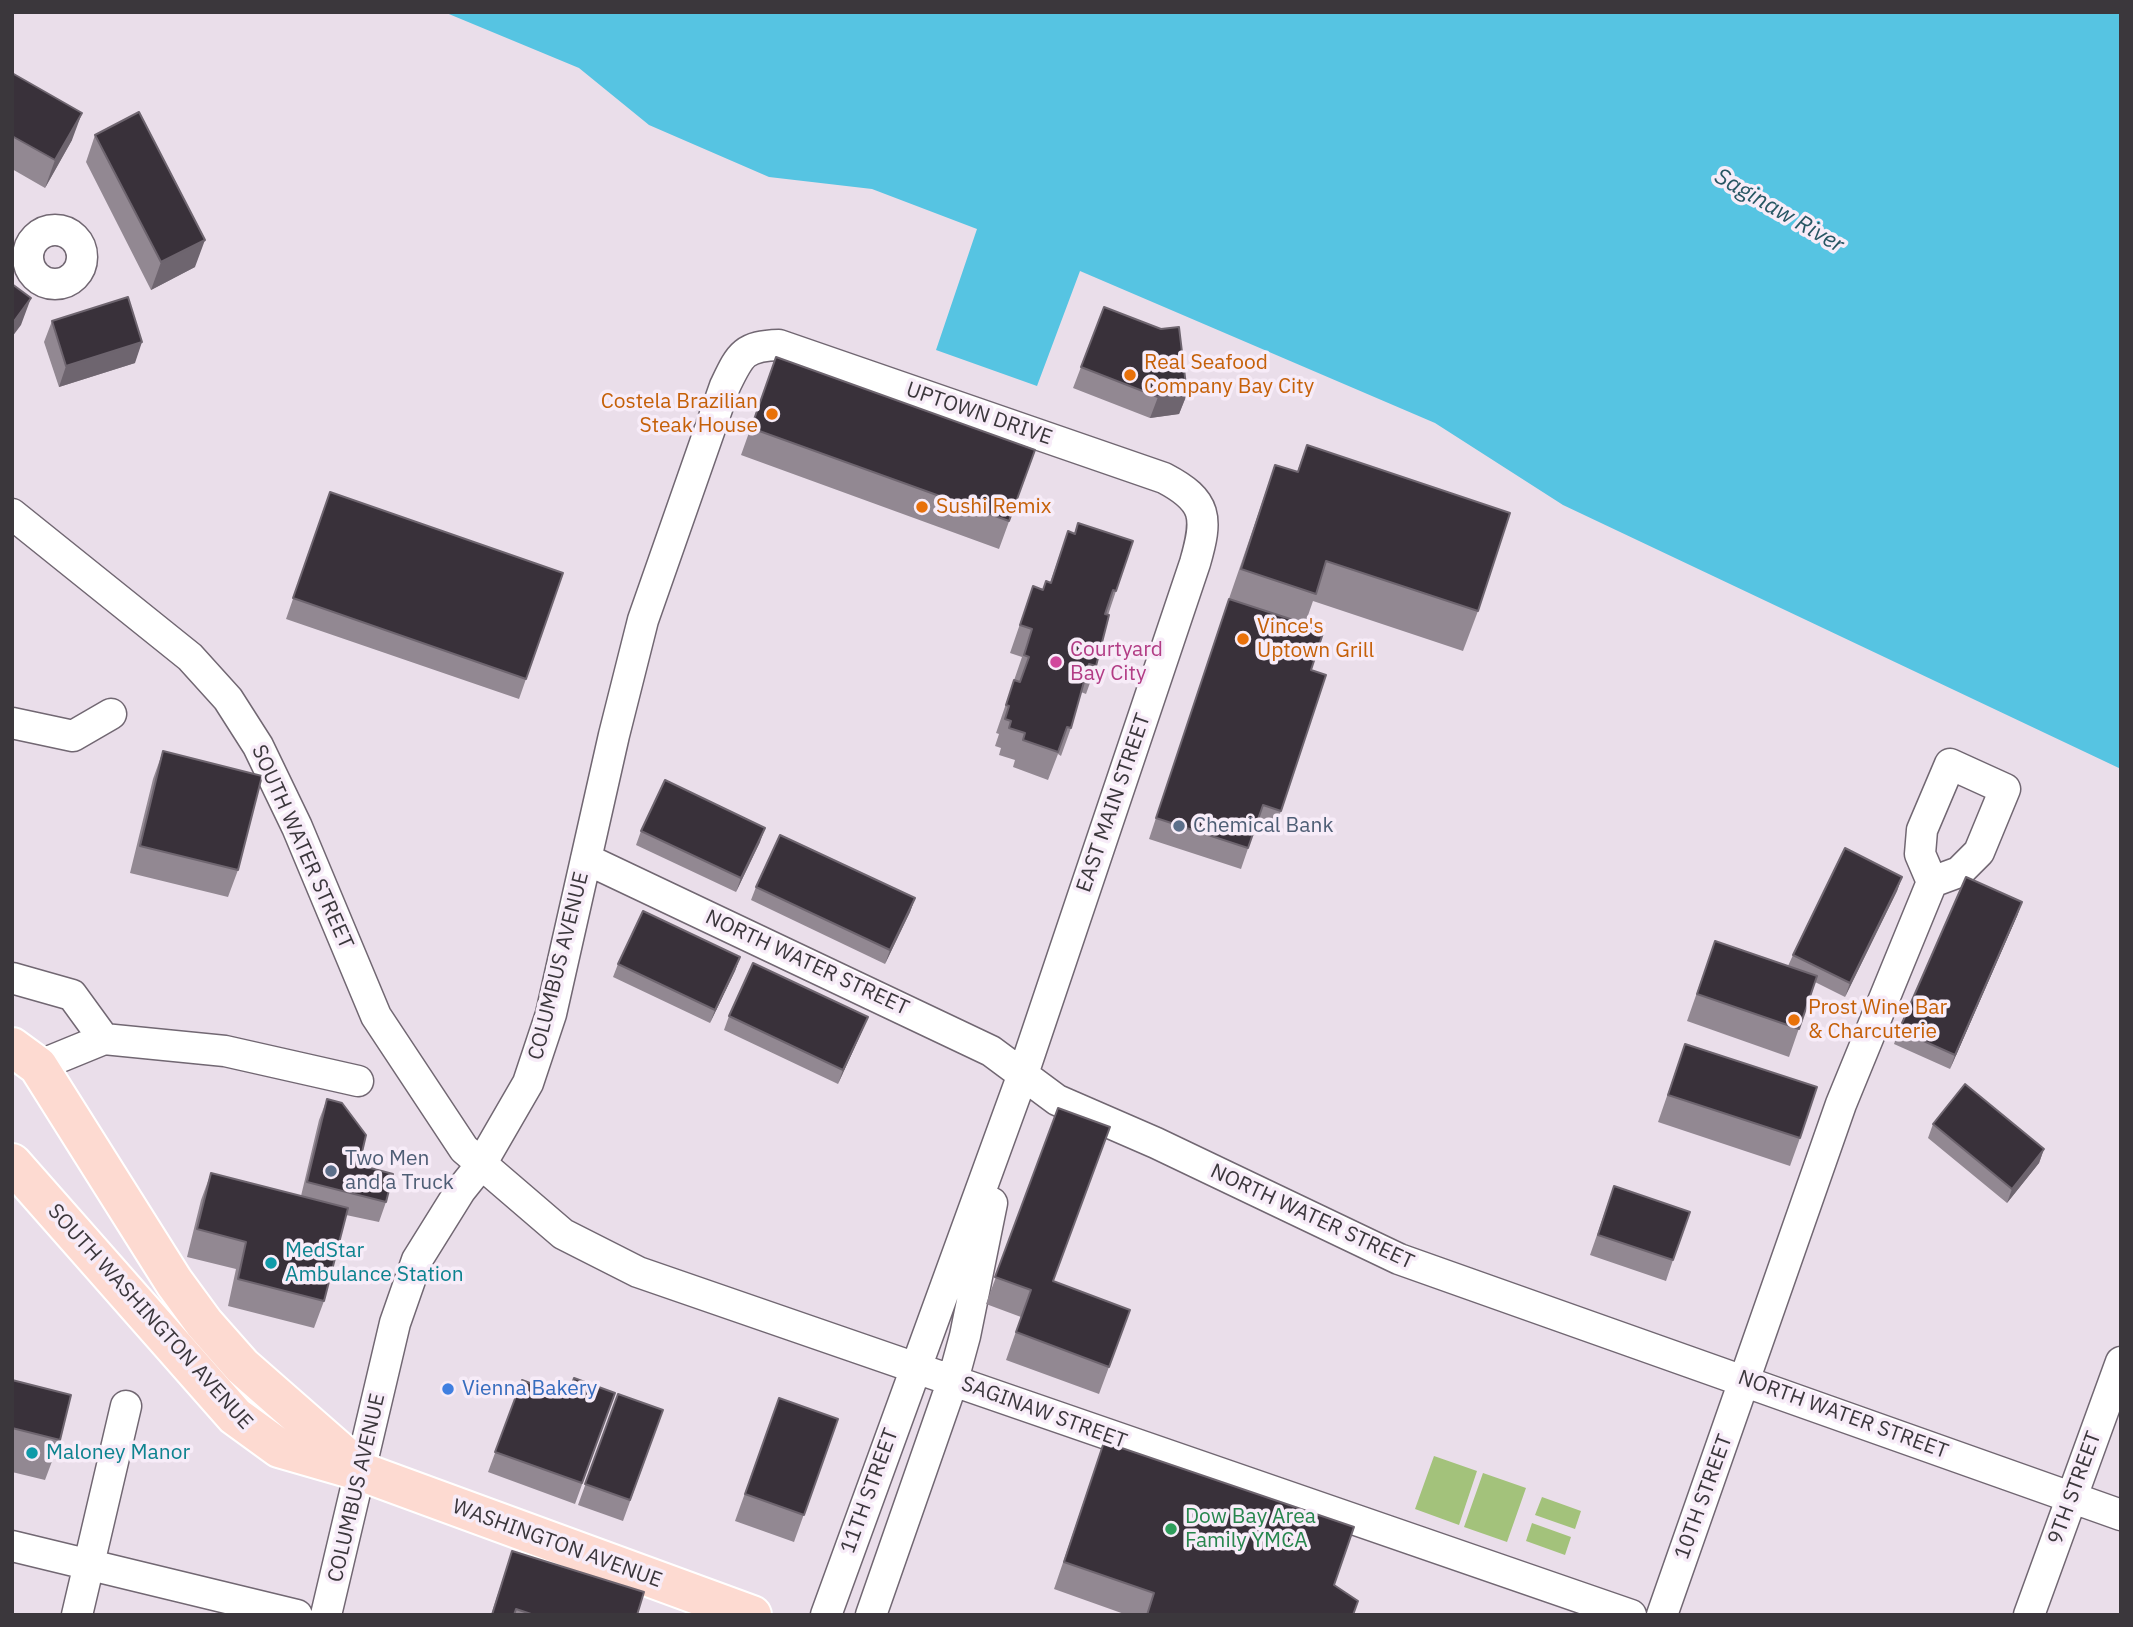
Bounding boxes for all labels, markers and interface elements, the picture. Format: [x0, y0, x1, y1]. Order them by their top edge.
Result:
water label: Saginaw River [1709, 163, 1849, 259]
place label: Real Seafood Company Bay City [1144, 350, 1314, 400]
marker: Real Seafood Company Bay City [1122, 367, 1138, 383]
street label: UPTOWN DRIVE [903, 377, 1055, 451]
place label: Costela Brazilian Steak House [601, 389, 758, 439]
marker: Costela Brazilian Steak House [764, 406, 780, 422]
place label: Sushi Remix [936, 494, 1051, 520]
marker: Sushi Remix [914, 499, 930, 515]
place label: Vince's Uptown Grill [1257, 614, 1374, 664]
marker: Vince's Uptown Grill [1235, 631, 1251, 647]
place label: Courtyard Bay City [1070, 637, 1163, 687]
marker: Courtyard Bay City [1048, 654, 1064, 670]
street label: EAST MAIN STREET [1072, 710, 1156, 896]
street label: SOUTH WATER STREET [246, 741, 358, 953]
place label: Chemical Bank [1193, 813, 1333, 839]
marker: Chemical Bank [1171, 818, 1187, 834]
street label: COLUMBUS AVENUE [523, 869, 595, 1063]
street label: NORTH WATER STREET [701, 905, 913, 1021]
place label: Prost Wine Bar & Charcuterie [1808, 995, 1947, 1045]
marker: Prost Wine Bar & Charcuterie [1786, 1012, 1802, 1028]
place label: Two Men and a Truck [345, 1146, 454, 1196]
street label: NORTH WATER STREET [1206, 1159, 1418, 1275]
marker: Two Men and a Truck [323, 1163, 339, 1179]
street label: SOUTH WASHINGTON AVENUE [42, 1199, 258, 1435]
place label: MedStar Ambulance Station [285, 1238, 464, 1288]
marker: MedStar Ambulance Station [263, 1255, 279, 1271]
street label: NORTH WATER STREET [1735, 1365, 1951, 1465]
street label: SAGINAW STREET [958, 1371, 1130, 1455]
place label: Vienna Bakery [462, 1376, 597, 1402]
marker: Vienna Bakery [440, 1381, 456, 1397]
street label: COLUMBUS AVENUE [323, 1391, 391, 1585]
street label: 11TH STREET [836, 1425, 904, 1557]
street label: 9TH STREET [2043, 1428, 2107, 1548]
street label: 10TH STREET [1670, 1431, 1738, 1563]
place label: Maloney Manor [46, 1440, 190, 1466]
marker: Maloney Manor [24, 1445, 40, 1461]
street label: WASHINGTON AVENUE [449, 1494, 665, 1594]
place label: Dow Bay Area Family YMCA [1185, 1504, 1316, 1554]
marker: Dow Bay Area Family YMCA [1163, 1521, 1179, 1537]

